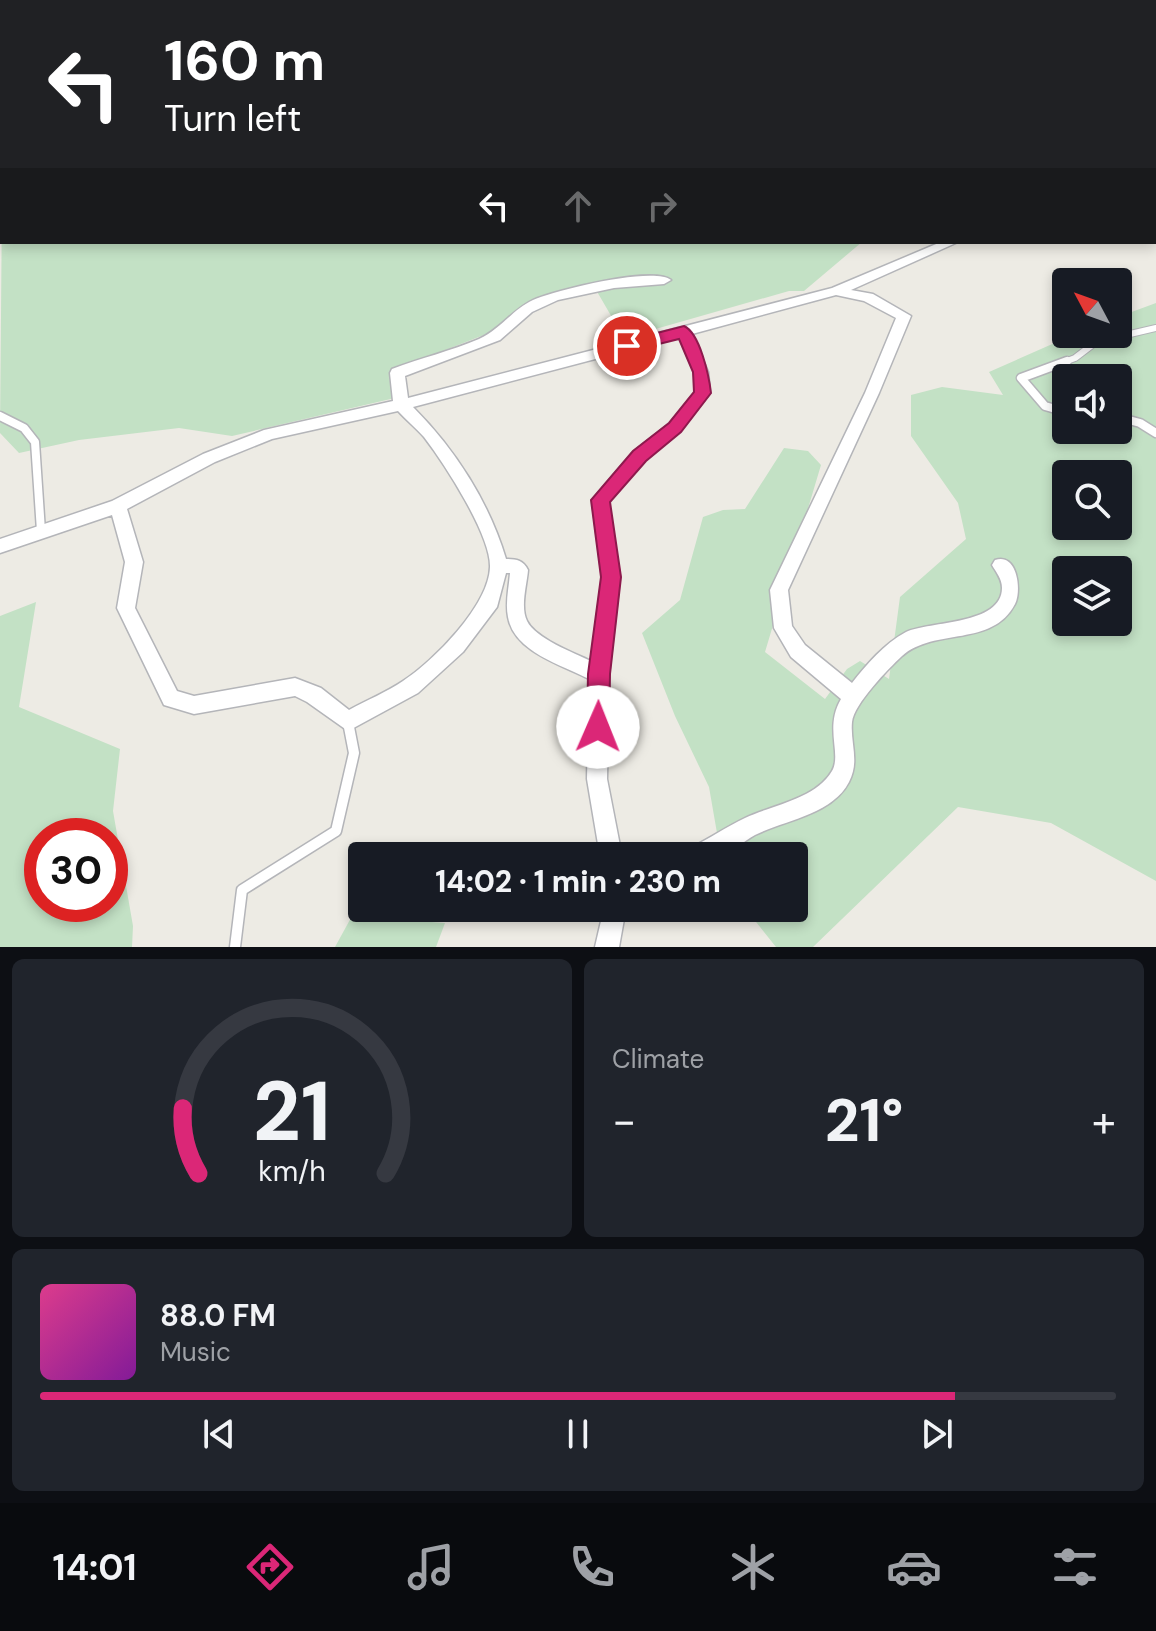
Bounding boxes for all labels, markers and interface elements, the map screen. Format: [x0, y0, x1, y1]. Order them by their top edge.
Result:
text: 160 m [164, 24, 325, 97]
icon: left [32, 32, 136, 136]
text: Turn left [164, 95, 301, 142]
icon: left [472, 184, 516, 228]
icon: ahead [556, 184, 600, 228]
icon: right [640, 184, 684, 228]
north arrow [1052, 268, 1132, 348]
map controls [1052, 268, 1132, 636]
pin [593, 312, 661, 380]
icon: arrive [605, 324, 649, 368]
button: sound [1052, 364, 1132, 444]
button: search [1052, 460, 1132, 540]
button: layers [1052, 556, 1132, 636]
position arrow [556, 685, 640, 769]
speed limit sign: 30 [24, 818, 128, 922]
text: 14:02 · 1 min · 230 m [435, 862, 721, 901]
text: Climate [612, 1042, 704, 1076]
text: 21 [253, 1057, 331, 1166]
text: 21° [825, 1081, 903, 1160]
text: − [612, 1092, 636, 1150]
text: + [1092, 1092, 1116, 1150]
text: km/h [258, 1153, 326, 1190]
text: 88.0 FM [160, 1296, 276, 1335]
text: Music [160, 1335, 231, 1369]
icon: previous [197, 1412, 241, 1456]
icon: pause [556, 1412, 600, 1456]
icon: next [915, 1412, 959, 1456]
icon: directions [242, 1539, 298, 1595]
icon: music [403, 1539, 459, 1595]
icon: phone [564, 1539, 620, 1595]
icon: climate [725, 1539, 781, 1595]
icon: car [886, 1539, 942, 1595]
icon: filters [1047, 1539, 1103, 1595]
text: 14:01 [53, 1544, 137, 1591]

